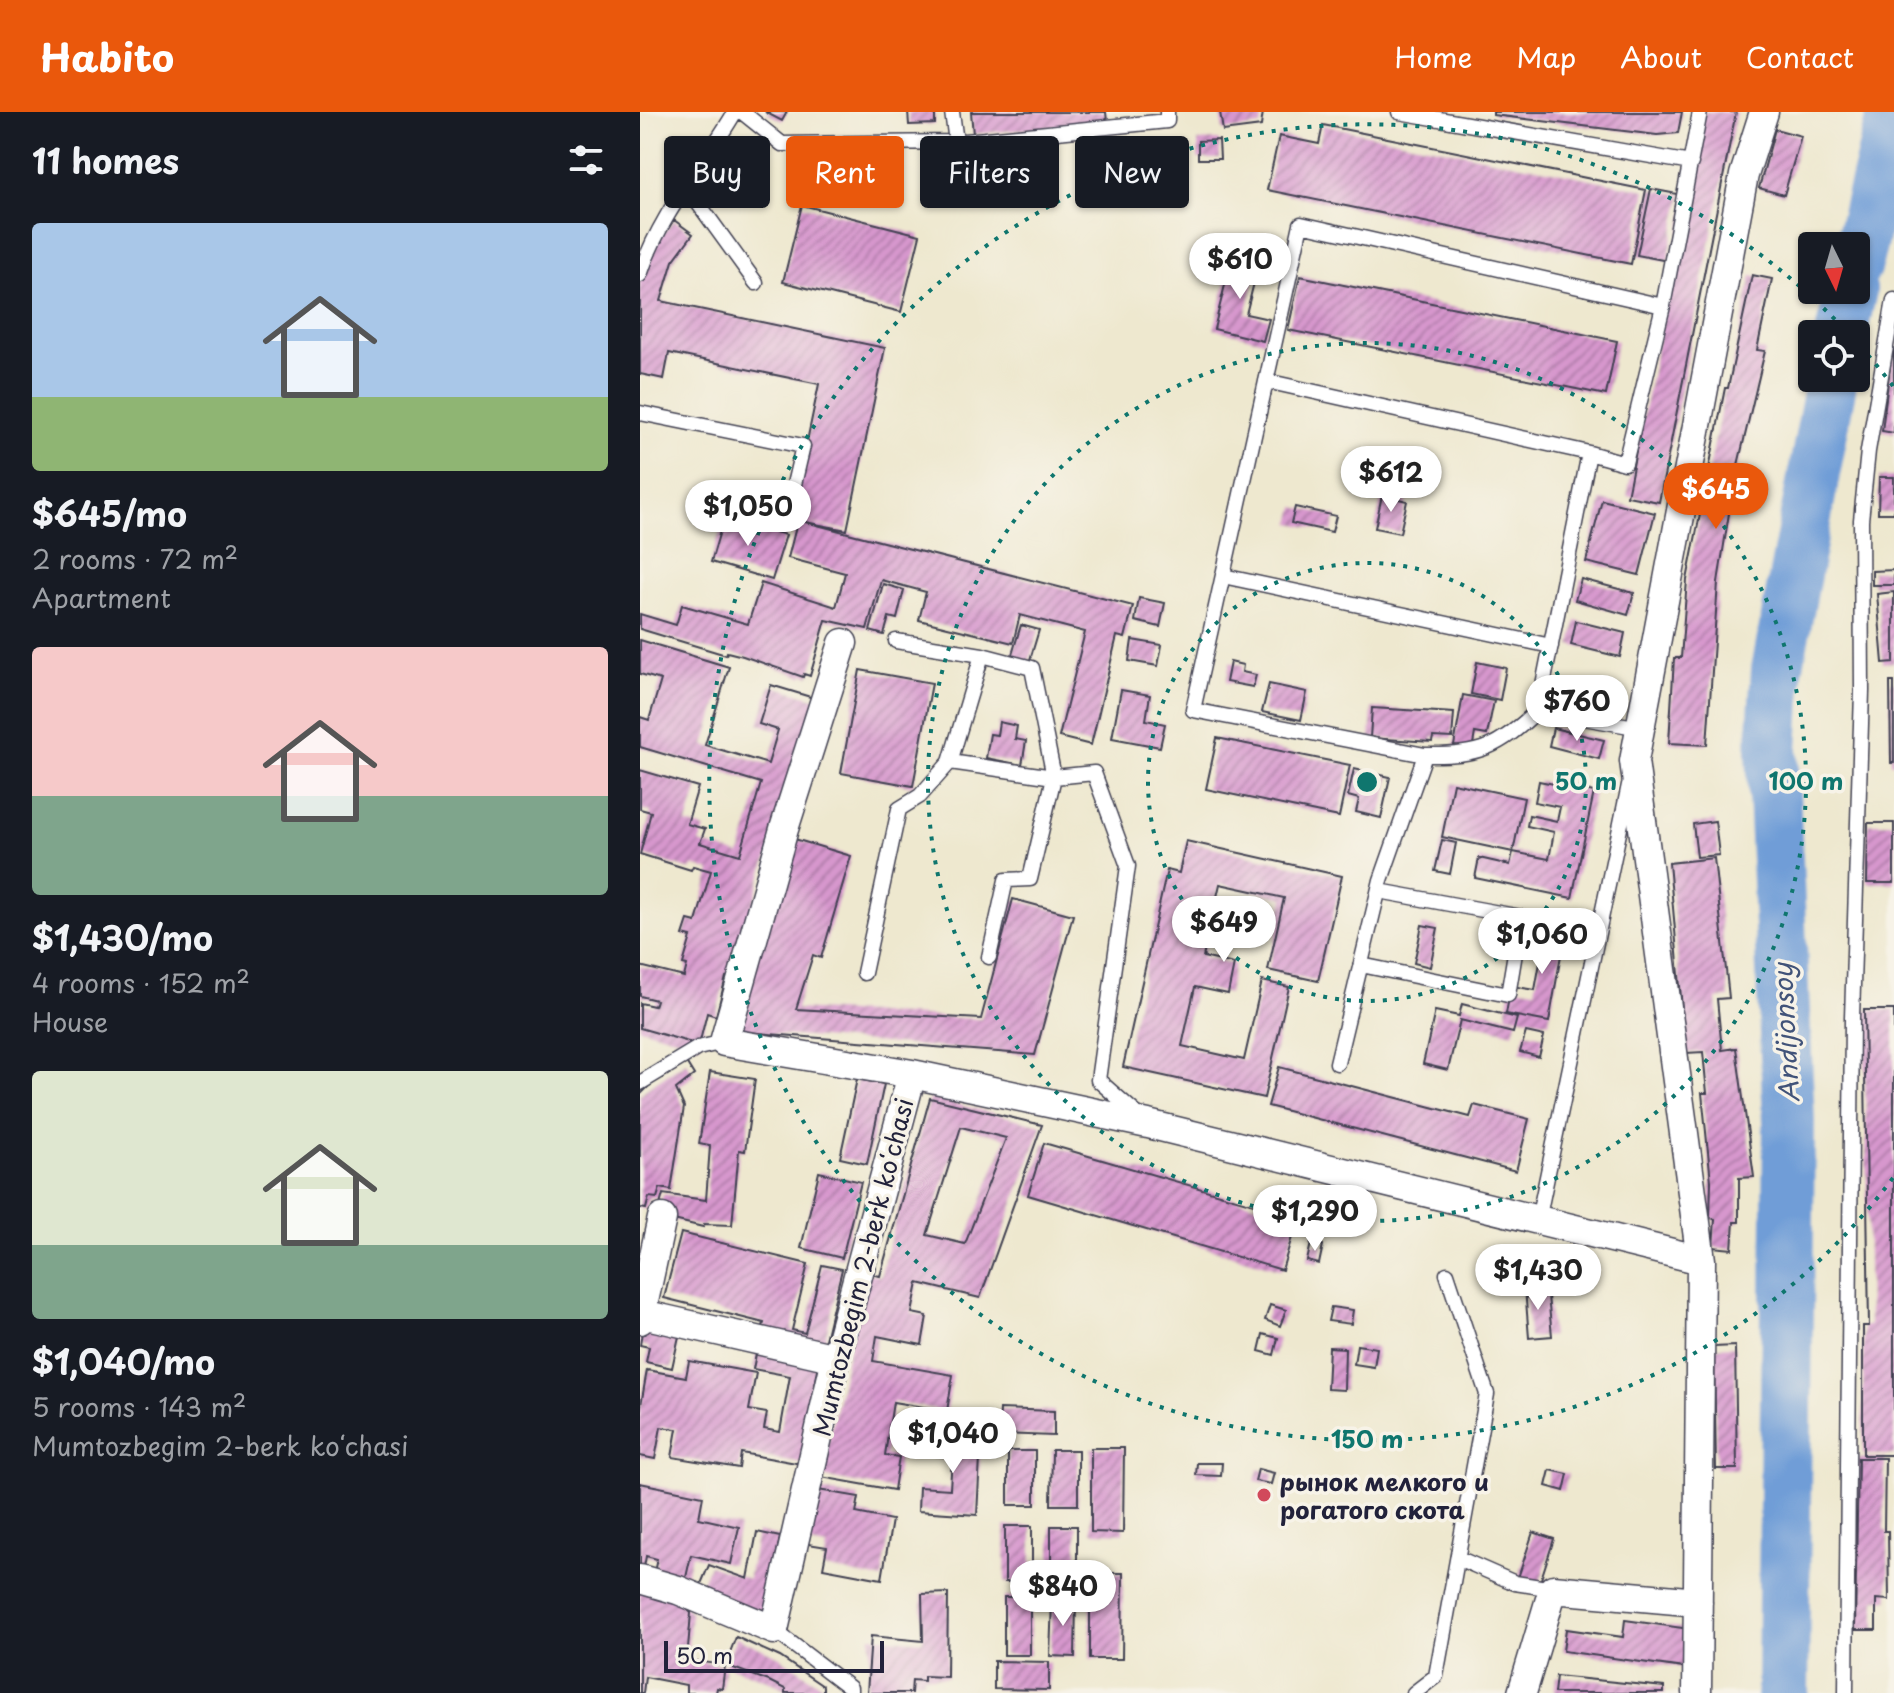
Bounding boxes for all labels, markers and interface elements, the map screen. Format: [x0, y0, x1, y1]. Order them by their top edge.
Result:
text: Habito [40, 28, 174, 85]
text: Home [1394, 35, 1472, 78]
text: Map [1516, 35, 1576, 78]
text: About [1620, 35, 1702, 78]
text: Contact [1746, 35, 1854, 78]
text: 11 homes [32, 134, 179, 186]
chip: Buy [664, 136, 770, 208]
chip: Rent [786, 136, 904, 208]
chip: Filters [920, 136, 1059, 208]
chip: New [1075, 136, 1189, 208]
icon: filters [564, 138, 608, 182]
north arrow [1798, 232, 1870, 304]
map controls [1798, 232, 1870, 392]
pin: $610 [1193, 233, 1287, 301]
text: $610 [1207, 239, 1273, 278]
icon: home [248, 275, 392, 419]
button: locate [1798, 320, 1870, 392]
pin: $612 [1344, 446, 1438, 514]
text: $612 [1359, 452, 1423, 491]
pin: $645 [1669, 463, 1763, 531]
text: $645 [1681, 469, 1751, 508]
pin: $1,050 [683, 480, 813, 548]
text: $1,050 [703, 486, 793, 525]
text: $645/mo [32, 487, 187, 539]
text: 2 rooms · 72 m² [32, 539, 238, 578]
text: Apartment [32, 578, 171, 617]
pin: $760 [1530, 675, 1624, 743]
text: $760 [1544, 681, 1610, 720]
icon: home [248, 699, 392, 843]
text: 50 m [1555, 762, 1617, 798]
text: 100 m [1769, 762, 1843, 798]
centre of rings [1353, 768, 1381, 796]
pin: $649 [1177, 896, 1271, 964]
text: $649 [1190, 902, 1258, 941]
pin: $1,060 [1477, 908, 1607, 976]
text: $1,430/mo [32, 911, 213, 963]
text: $1,060 [1496, 914, 1588, 953]
water label: Andijonsoy [1762, 960, 1808, 1104]
text: 4 rooms · 152 m² [32, 963, 250, 1002]
text: House [32, 1002, 108, 1041]
street label: Mumtozbegim 2-berk koʻchasi [803, 1094, 921, 1440]
icon: home [248, 1123, 392, 1267]
pin: $1,290 [1250, 1185, 1380, 1253]
text: $1,290 [1271, 1191, 1359, 1230]
pin: $1,430 [1473, 1244, 1603, 1312]
text: $1,430 [1493, 1250, 1583, 1289]
text: $1,040/mo [32, 1335, 215, 1387]
text: 5 rooms · 143 m² [32, 1387, 247, 1426]
pin: $1,040 [888, 1407, 1018, 1475]
text: $1,040 [907, 1413, 999, 1452]
text: 150 m [1331, 1420, 1403, 1456]
text: Mumtozbegim 2-berk koʻchasi [32, 1426, 408, 1465]
place label: рынок мелкого и рогатого скота [1280, 1463, 1489, 1527]
marker: рынок мелкого и рогатого скота [1255, 1486, 1273, 1504]
pin: $840 [1016, 1560, 1110, 1628]
text: $840 [1028, 1566, 1098, 1605]
scale bar [664, 1637, 884, 1673]
text: 50 m [676, 1638, 733, 1671]

